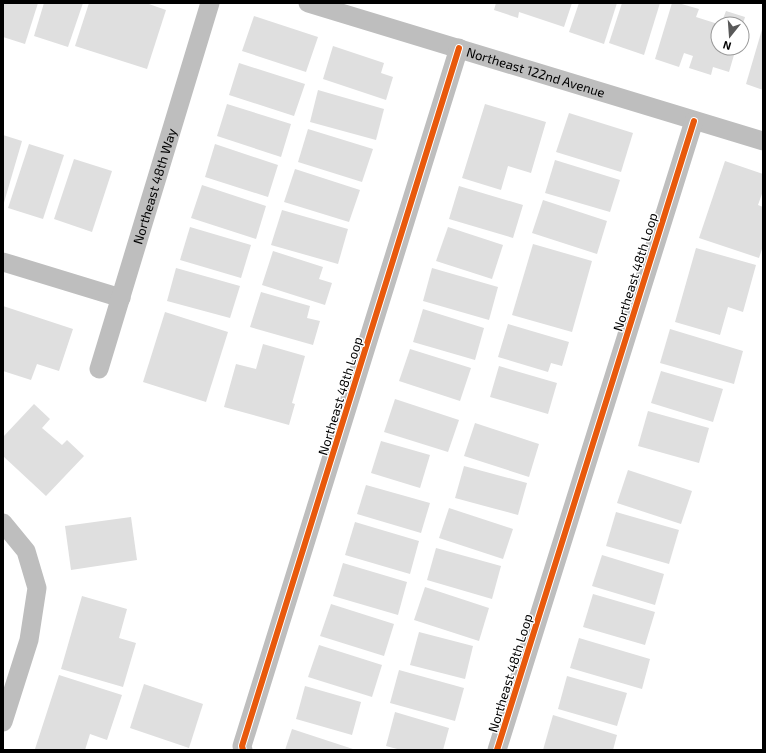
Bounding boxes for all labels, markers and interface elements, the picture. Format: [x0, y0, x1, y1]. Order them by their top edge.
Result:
north arrow [710, 16, 750, 56]
text: N [721, 39, 733, 53]
street label: Northeast 122nd Avenue [465, 44, 607, 101]
street label: Northeast 48th Way [129, 126, 180, 246]
street label: Northeast 48th Loop [609, 211, 661, 333]
street label: Northeast 48th Loop [314, 335, 366, 457]
street label: Northeast 48th Loop [484, 612, 536, 734]

